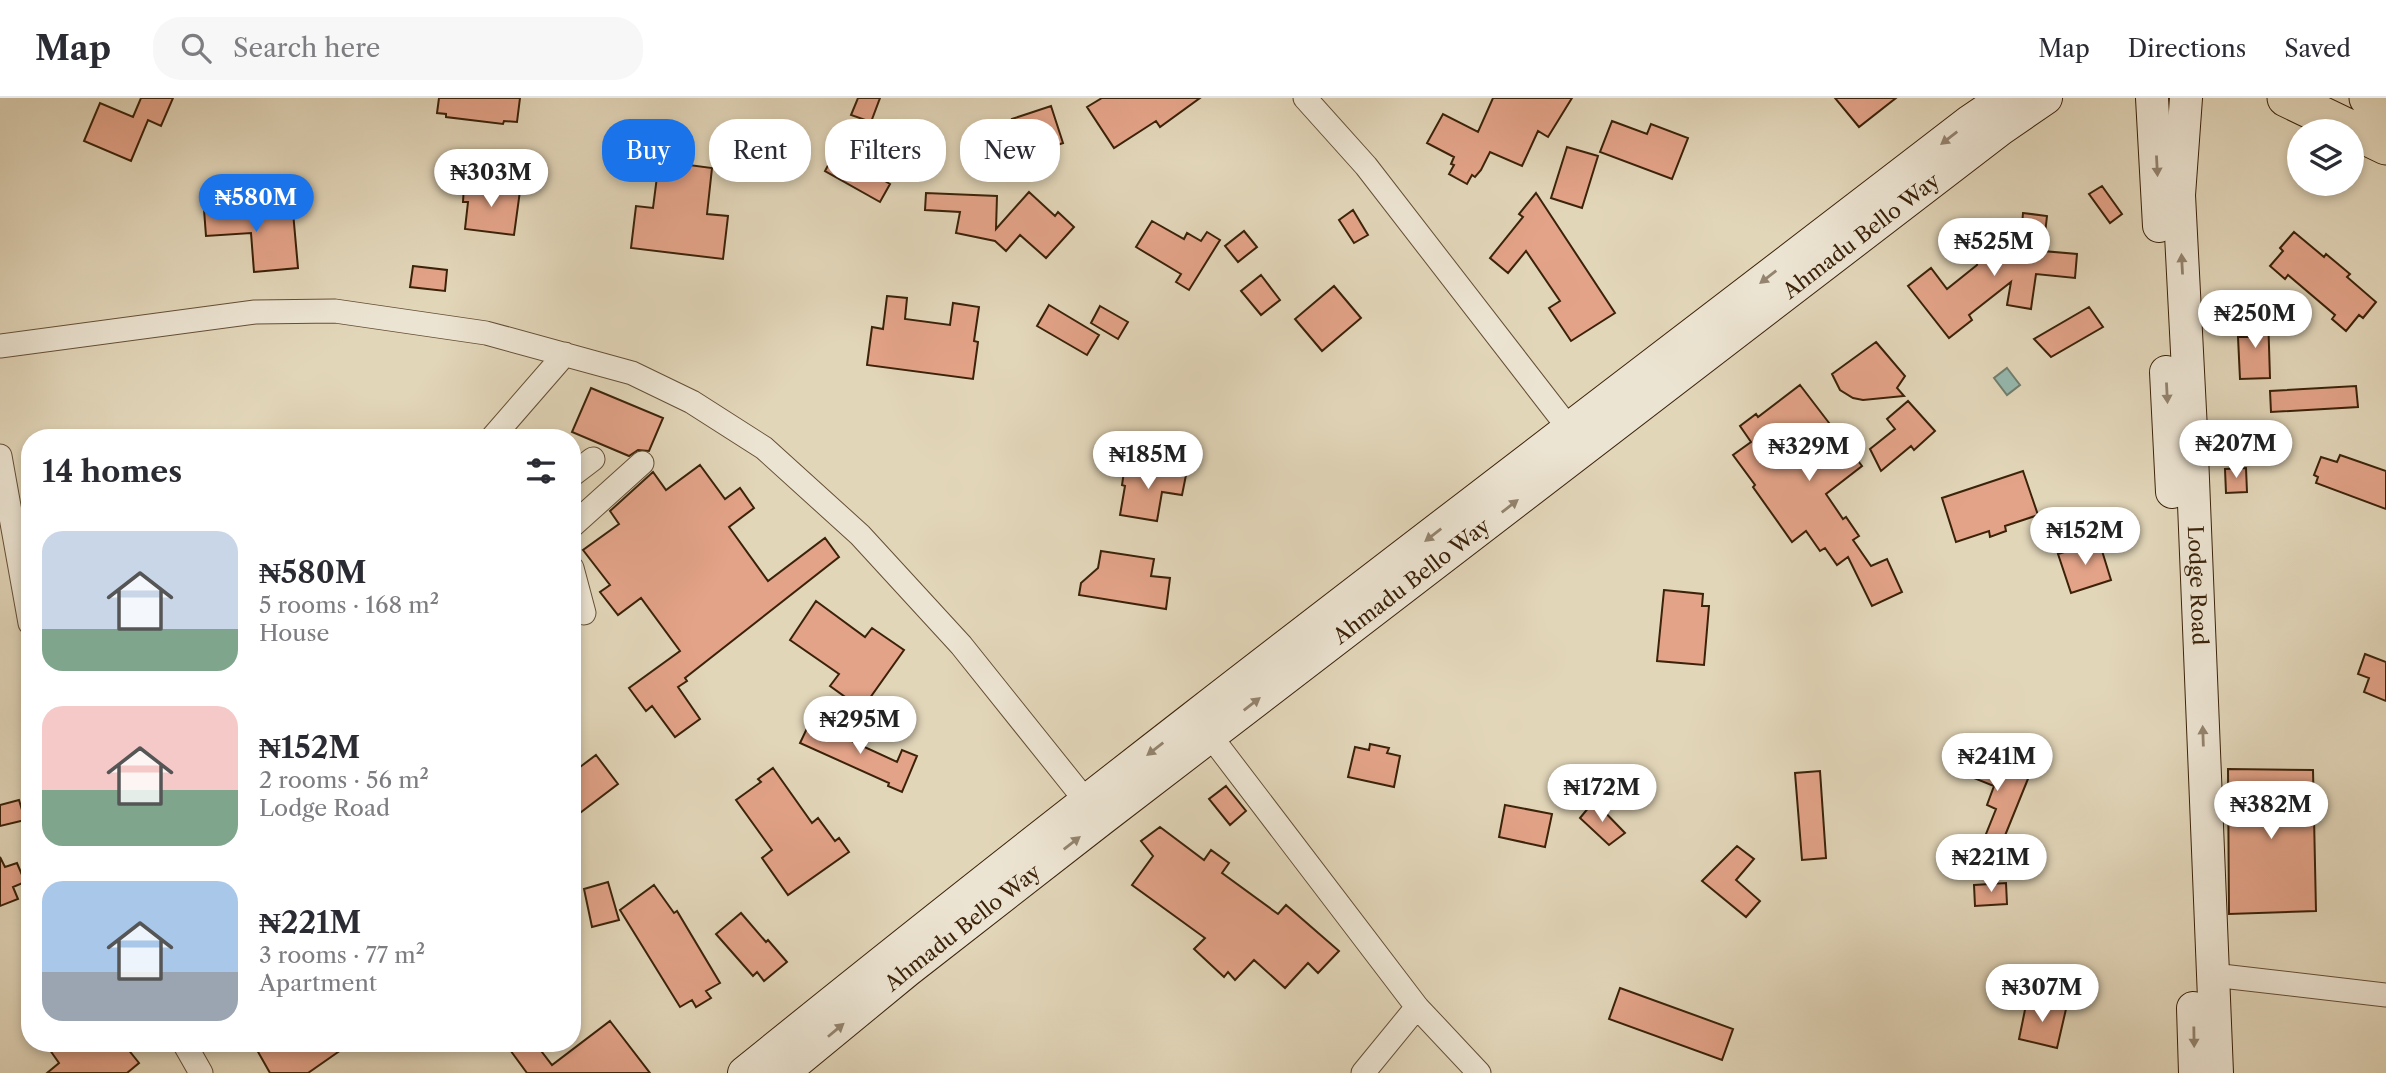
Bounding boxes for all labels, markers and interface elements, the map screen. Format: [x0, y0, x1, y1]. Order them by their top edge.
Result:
search box [153, 17, 643, 80]
text: Map [35, 28, 111, 69]
icon: search [177, 29, 215, 67]
text: Search here [233, 32, 380, 64]
text: Map [2038, 34, 2090, 63]
text: Directions [2128, 34, 2246, 63]
text: Saved [2284, 34, 2351, 63]
chip: Buy [602, 119, 695, 182]
chip: Rent [709, 119, 811, 182]
chip: Filters [825, 119, 946, 182]
chip: New [960, 119, 1060, 182]
map controls [2287, 119, 2364, 196]
button: layers [2287, 119, 2364, 196]
one-way arrow [1940, 130, 1958, 145]
pin: ₦303M [442, 150, 540, 209]
one-way arrow [2151, 155, 2162, 177]
text: ₦303M [450, 158, 532, 186]
street label: Ahmadu Bello Way [1777, 168, 1945, 304]
pin: ₦580M [207, 174, 305, 234]
text: ₦580M [215, 183, 297, 211]
pin: ₦525M [1945, 218, 2043, 278]
text: ₦525M [1954, 227, 2034, 255]
one-way arrow [2177, 253, 2188, 275]
one-way arrow [1759, 269, 1777, 283]
pin: ₦250M [2206, 290, 2304, 350]
text: ₦250M [2214, 299, 2296, 327]
one-way arrow [2162, 383, 2173, 405]
pin: ₦207M [2187, 420, 2285, 480]
pin: ₦329M [1760, 424, 1858, 483]
text: ₦207M [2195, 429, 2277, 457]
pin: ₦185M [1099, 432, 1197, 491]
text: ₦329M [1768, 432, 1850, 460]
text: ₦185M [1109, 440, 1187, 468]
icon: filters [522, 452, 560, 490]
text: 14 homes [42, 453, 182, 490]
one-way arrow [1501, 499, 1519, 513]
pin: ₦152M [2036, 508, 2134, 567]
street label: Ahmadu Bello Way [1327, 513, 1495, 650]
text: ₦152M [2046, 516, 2124, 544]
street label: Lodge Road [2183, 525, 2213, 646]
one-way arrow [1424, 527, 1442, 542]
text: ₦580M [259, 554, 367, 591]
icon: home [98, 559, 182, 643]
text: 5 rooms · 168 m² [259, 591, 439, 619]
text: House [259, 619, 329, 647]
pin: ₦295M [811, 696, 909, 756]
one-way arrow [1243, 697, 1261, 712]
text: ₦295M [819, 705, 901, 733]
one-way arrow [2198, 724, 2209, 746]
text: ₦152M [259, 729, 360, 766]
icon: home [98, 734, 182, 818]
pin: ₦241M [1948, 734, 2046, 793]
one-way arrow [1147, 741, 1165, 756]
text: ₦241M [1958, 742, 2036, 770]
pin: ₦172M [1553, 764, 1651, 824]
text: 2 rooms · 56 m² [259, 766, 429, 794]
text: ₦172M [1564, 773, 1640, 801]
pin: ₦382M [2222, 782, 2320, 841]
text: ₦382M [2230, 790, 2312, 818]
text: Lodge Road [259, 794, 390, 822]
pin: ₦221M [1942, 834, 2040, 894]
one-way arrow [1062, 835, 1080, 850]
text: ₦221M [1952, 843, 2030, 871]
street label: Ahmadu Bello Way [879, 859, 1045, 997]
text: ₦221M [259, 904, 361, 941]
icon: home [98, 909, 182, 993]
text: 3 rooms · 77 m² [259, 941, 425, 969]
pin: ₦307M [1993, 964, 2091, 1024]
text: Apartment [259, 969, 377, 997]
text: ₦307M [2002, 973, 2082, 1001]
one-way arrow [826, 1022, 844, 1037]
one-way arrow [2188, 1026, 2199, 1048]

